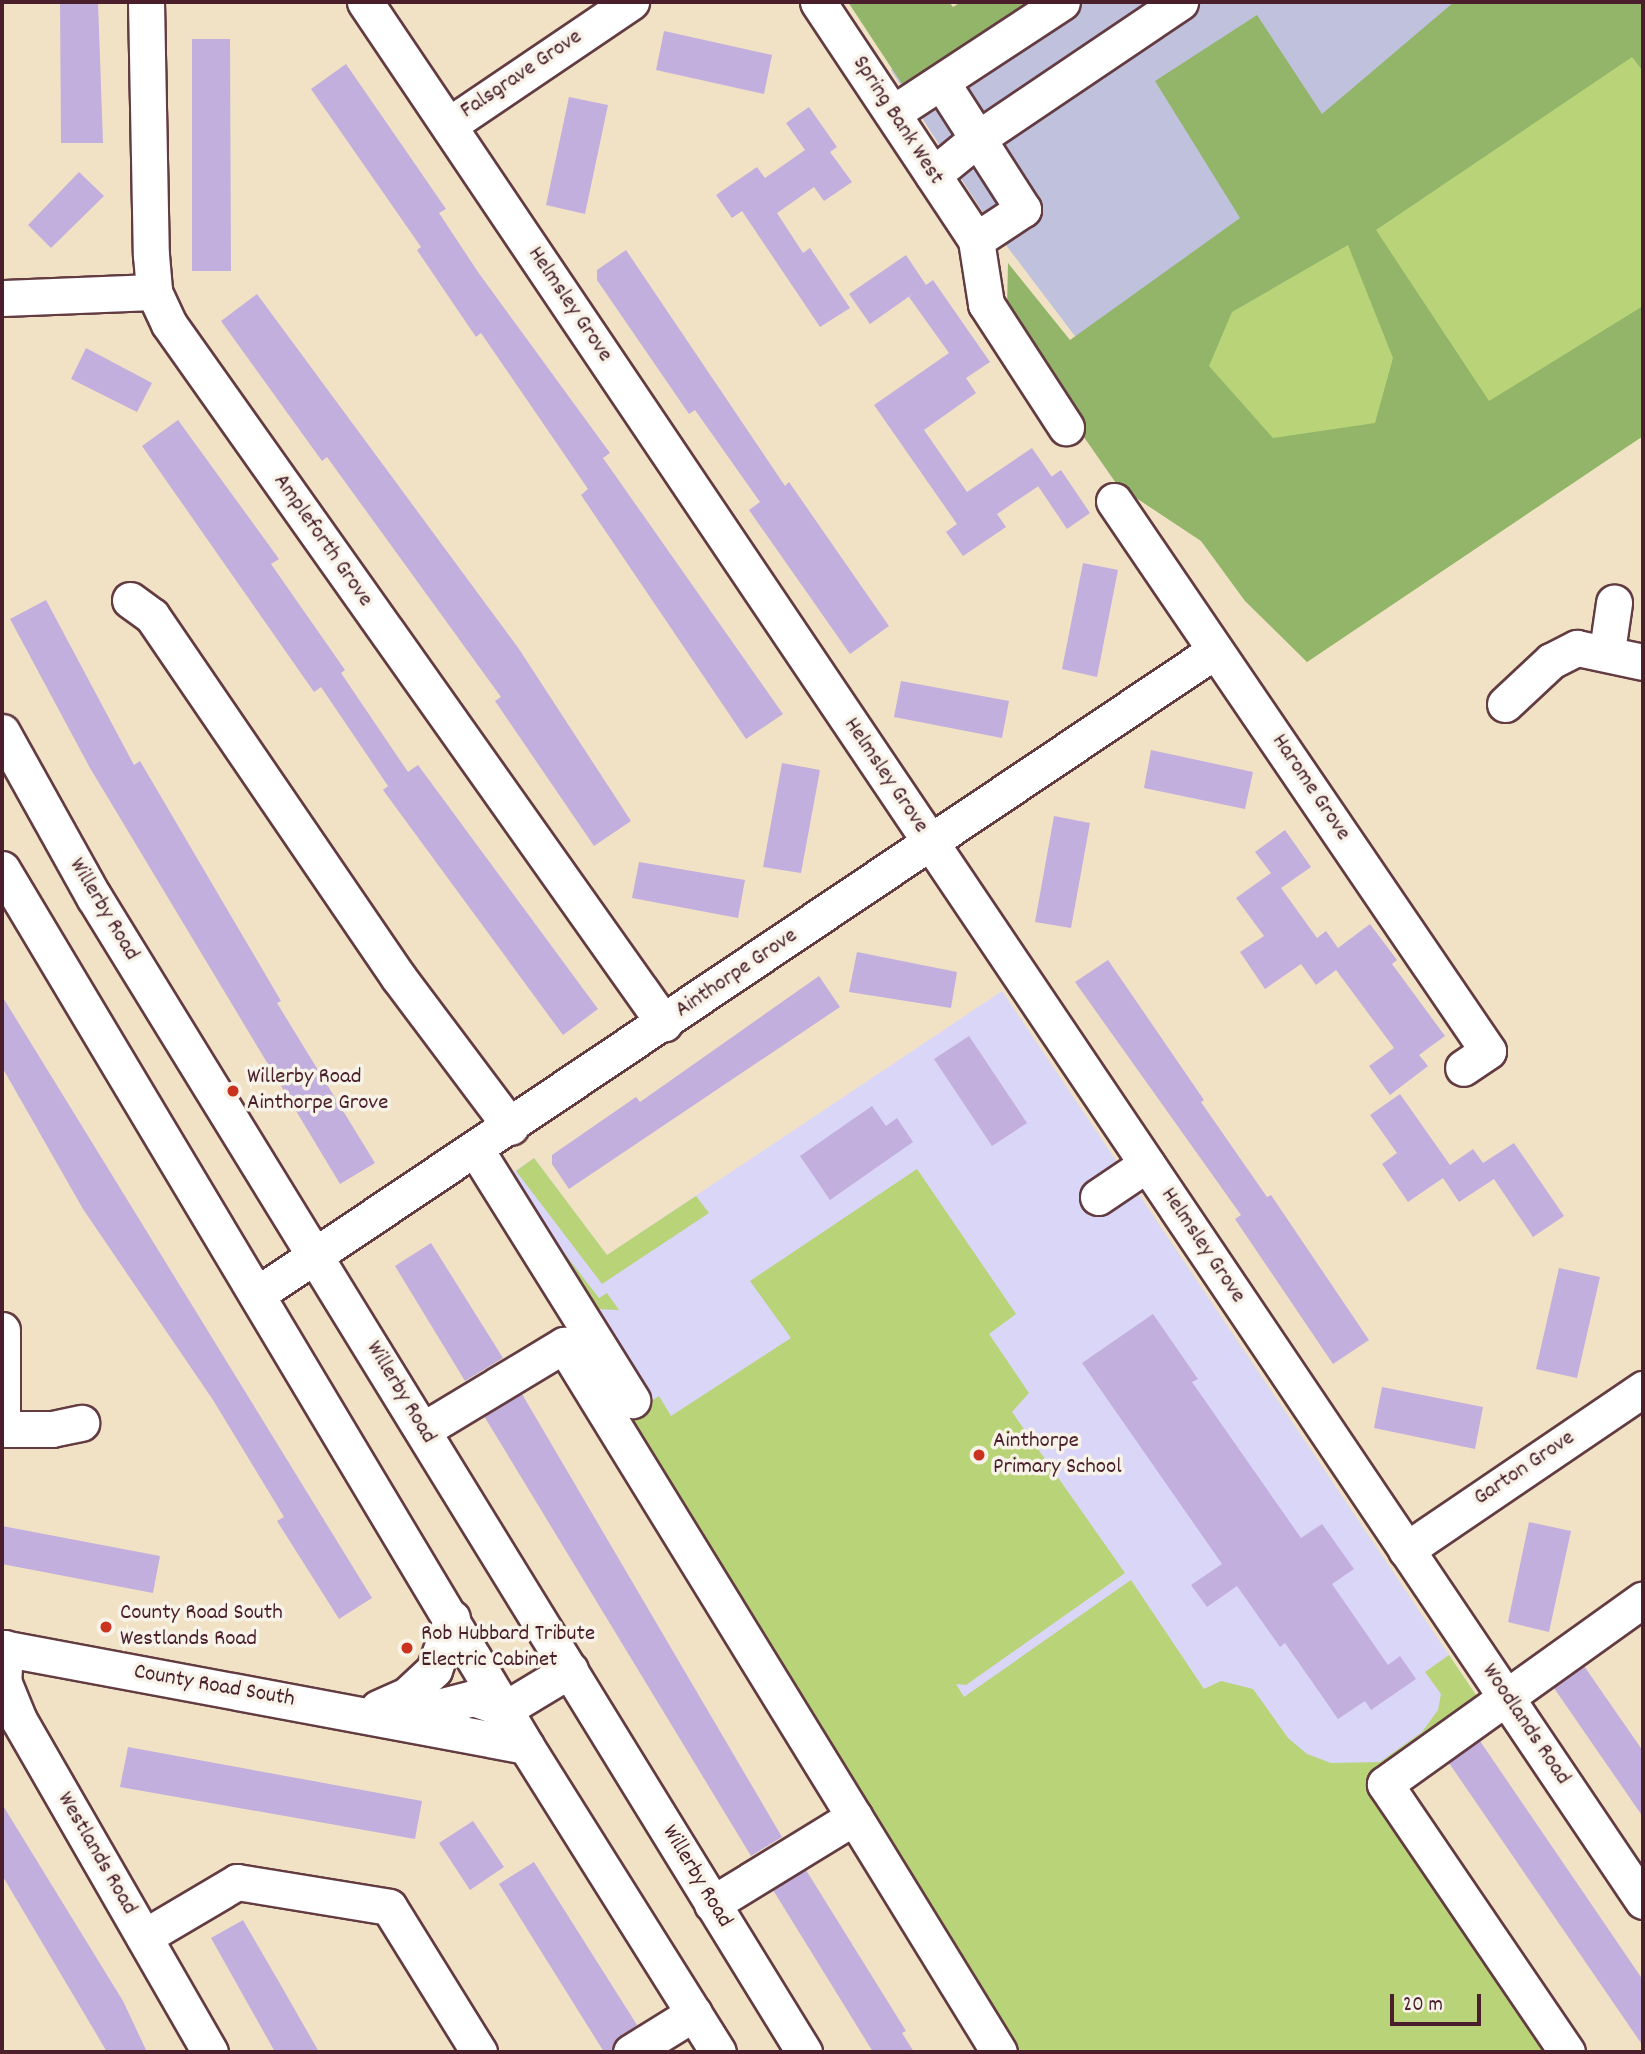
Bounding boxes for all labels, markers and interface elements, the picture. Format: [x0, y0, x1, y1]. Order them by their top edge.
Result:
street label: Falsgrave Grove [456, 24, 588, 126]
street label: Spring Bank West [845, 51, 949, 191]
street label: Helmsley Grove [520, 242, 618, 368]
street label: Ampleforth Grove [266, 469, 378, 613]
street label: Helmsley Grove [836, 713, 934, 839]
street label: Harome Grove [1264, 729, 1356, 847]
street label: Willerby Road [62, 854, 144, 966]
street label: Ainthorpe Grove [671, 923, 803, 1025]
place label: Willerby Road Ainthorpe Grove [247, 1064, 388, 1118]
marker: Willerby Road Ainthorpe Grove [225, 1083, 241, 1099]
street label: Helmsley Grove [1153, 1183, 1251, 1309]
street label: Willerby Road [359, 1337, 441, 1449]
street label: Garton Grove [1469, 1425, 1581, 1513]
place label: Ainthorpe Primary School [993, 1428, 1122, 1482]
marker: Ainthorpe Primary School [971, 1447, 987, 1463]
place label: County Road South Westlands Road [120, 1600, 283, 1654]
marker: County Road South Westlands Road [98, 1619, 114, 1635]
place label: Rob Hubbard Tribute Electric Cabinet [421, 1621, 595, 1675]
marker: Rob Hubbard Tribute Electric Cabinet [399, 1640, 415, 1656]
street label: County Road South [131, 1659, 297, 1715]
street label: Woodlands Road [1474, 1659, 1576, 1791]
street label: Westlands Road [50, 1788, 142, 1920]
street label: Willerby Road [655, 1821, 737, 1933]
scale bar [1393, 1980, 1484, 2024]
text: 20 m [1403, 1991, 1443, 2021]

